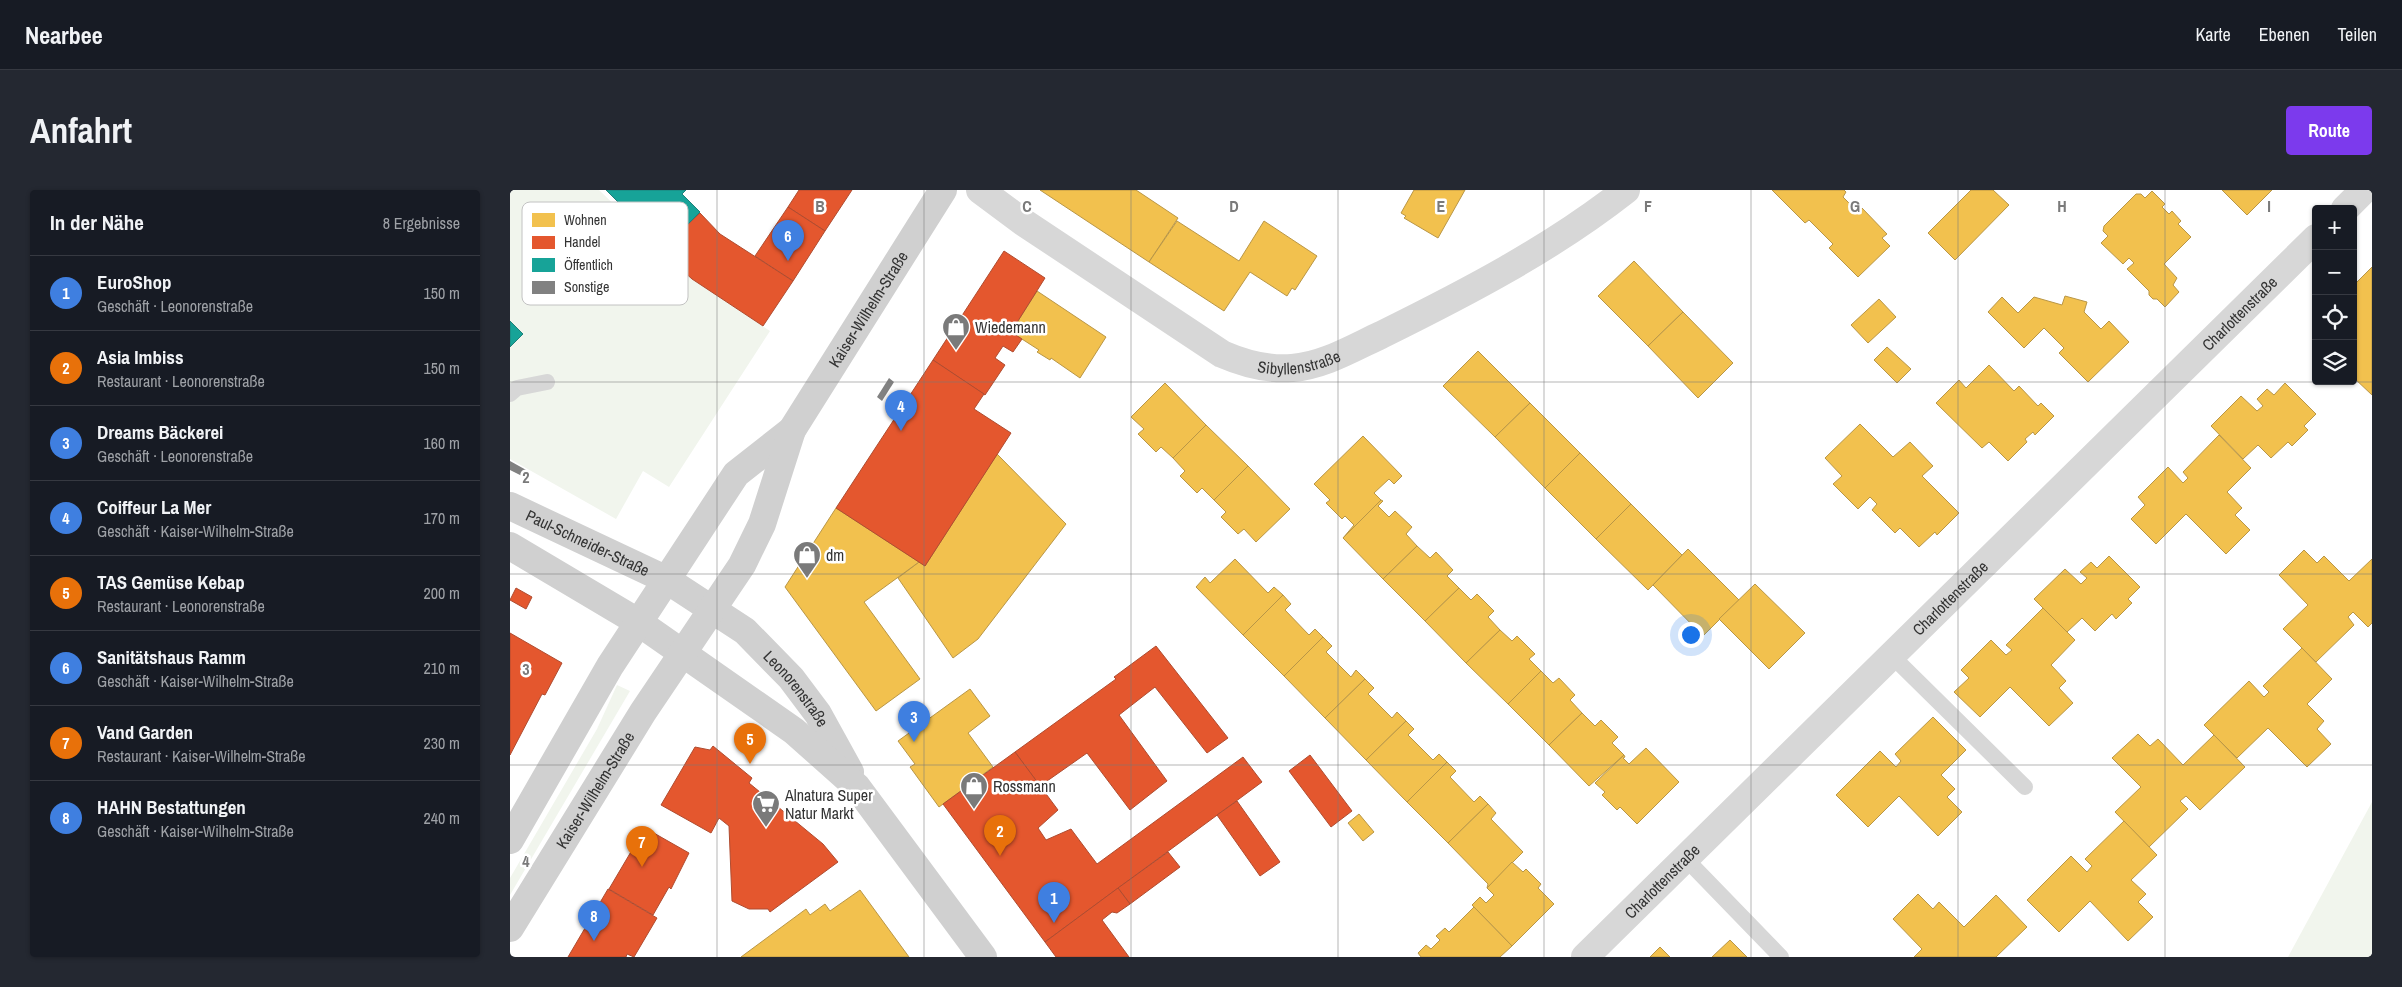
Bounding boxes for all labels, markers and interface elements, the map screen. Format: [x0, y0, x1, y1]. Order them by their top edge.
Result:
text: Nearbee [25, 19, 103, 51]
text: Karte [2195, 22, 2231, 47]
text: Ebenen [2259, 22, 2310, 47]
text: Teilen [2338, 22, 2377, 47]
button: Route [2286, 106, 2372, 155]
text: Anfahrt [30, 107, 132, 154]
text: B [815, 195, 825, 217]
text: C [1022, 195, 1032, 217]
text: D [1229, 195, 1239, 217]
text: E [1437, 195, 1446, 217]
text: F [1644, 195, 1652, 217]
text: G [1850, 195, 1860, 217]
text: H [2057, 195, 2067, 217]
text: I [2267, 195, 2271, 217]
legend [522, 202, 688, 305]
map controls [2312, 205, 2357, 385]
button: + [2312, 205, 2357, 250]
text: In der Nähe [50, 208, 144, 237]
text: Wohnen [564, 211, 607, 229]
text: 8 Ergebnisse [383, 212, 460, 234]
pin: 6 [772, 220, 804, 261]
text: Handel [564, 233, 600, 251]
street label: Kaiser-Wilhelm-Straße [823, 247, 913, 371]
button: − [2312, 250, 2357, 295]
text: Öffentlich [564, 256, 613, 274]
text: EuroShop [97, 269, 171, 295]
street label: Charlottenstraße [2197, 271, 2282, 355]
text: Sonstige [564, 278, 609, 296]
text: 1 [62, 282, 70, 304]
text: 150 m [424, 282, 460, 304]
text: Geschäft · Leonorenstraße [97, 295, 253, 317]
button: locate [2312, 295, 2357, 340]
shop icon: Wiedemann [941, 312, 971, 351]
place label: Wiedemann [975, 316, 1046, 338]
button: layers [2312, 340, 2357, 385]
text: Asia Imbiss [97, 344, 184, 370]
street label: Sibyllenstraße [1256, 345, 1344, 379]
text: 2 [62, 357, 70, 379]
text: 150 m [424, 357, 460, 379]
text: Restaurant · Leonorenstraße [97, 370, 265, 392]
pin: 4 [885, 390, 917, 431]
text: Dreams Bäckerei [97, 419, 223, 445]
text: 3 [62, 432, 70, 454]
text: 160 m [424, 432, 460, 454]
text: Geschäft · Leonorenstraße [97, 445, 253, 467]
text: 2 [522, 466, 530, 488]
text: Coiffeur La Mer [97, 494, 211, 520]
street label: Paul-Schneider-Straße [522, 504, 653, 581]
text: 4 [62, 507, 70, 529]
text: 170 m [424, 507, 460, 529]
text: Geschäft · Kaiser-Wilhelm-Straße [97, 520, 294, 542]
shop icon: dm [792, 540, 822, 579]
place label: dm [826, 544, 844, 566]
street label: Charlottenstraße [1907, 556, 1993, 640]
text: TAS Gemüse Kebap [97, 569, 245, 595]
text: 5 [62, 582, 70, 604]
text: 200 m [424, 582, 460, 604]
text: Restaurant · Leonorenstraße [97, 595, 265, 617]
your location [1678, 622, 1704, 648]
text: Sanitätshaus Ramm [97, 644, 246, 670]
street label: Leonorenstraße [759, 645, 834, 731]
text: 6 [62, 657, 70, 679]
text: 210 m [424, 657, 460, 679]
text: 3 [522, 658, 530, 680]
text: Geschäft · Kaiser-Wilhelm-Straße [97, 670, 294, 692]
pin: 3 [898, 701, 930, 742]
text: Vand Garden [97, 719, 193, 745]
pin: 5 [734, 723, 766, 764]
street label: Kaiser-Wilhelm-Straße [551, 727, 639, 853]
text: 7 [62, 732, 70, 754]
text: 230 m [424, 732, 460, 754]
text: Restaurant · Kaiser-Wilhelm-Straße [97, 745, 306, 767]
shop icon: Rossmann [959, 771, 989, 810]
place label: Rossmann [993, 775, 1056, 797]
place label: Alnatura Super Natur Markt [784, 784, 873, 824]
supermarket icon: Alnatura Super Natur Markt [751, 789, 781, 828]
text: HAHN Bestattungen [97, 794, 246, 820]
text: 8 [62, 807, 70, 829]
text: 240 m [424, 807, 460, 829]
pin: 2 [984, 815, 1016, 856]
text: Geschäft · Kaiser-Wilhelm-Straße [97, 820, 294, 842]
pin: 7 [626, 826, 658, 867]
street label: Charlottenstraße [1619, 839, 1705, 923]
text: 4 [522, 850, 530, 872]
pin: 1 [1038, 882, 1070, 923]
pin: 8 [578, 900, 610, 941]

